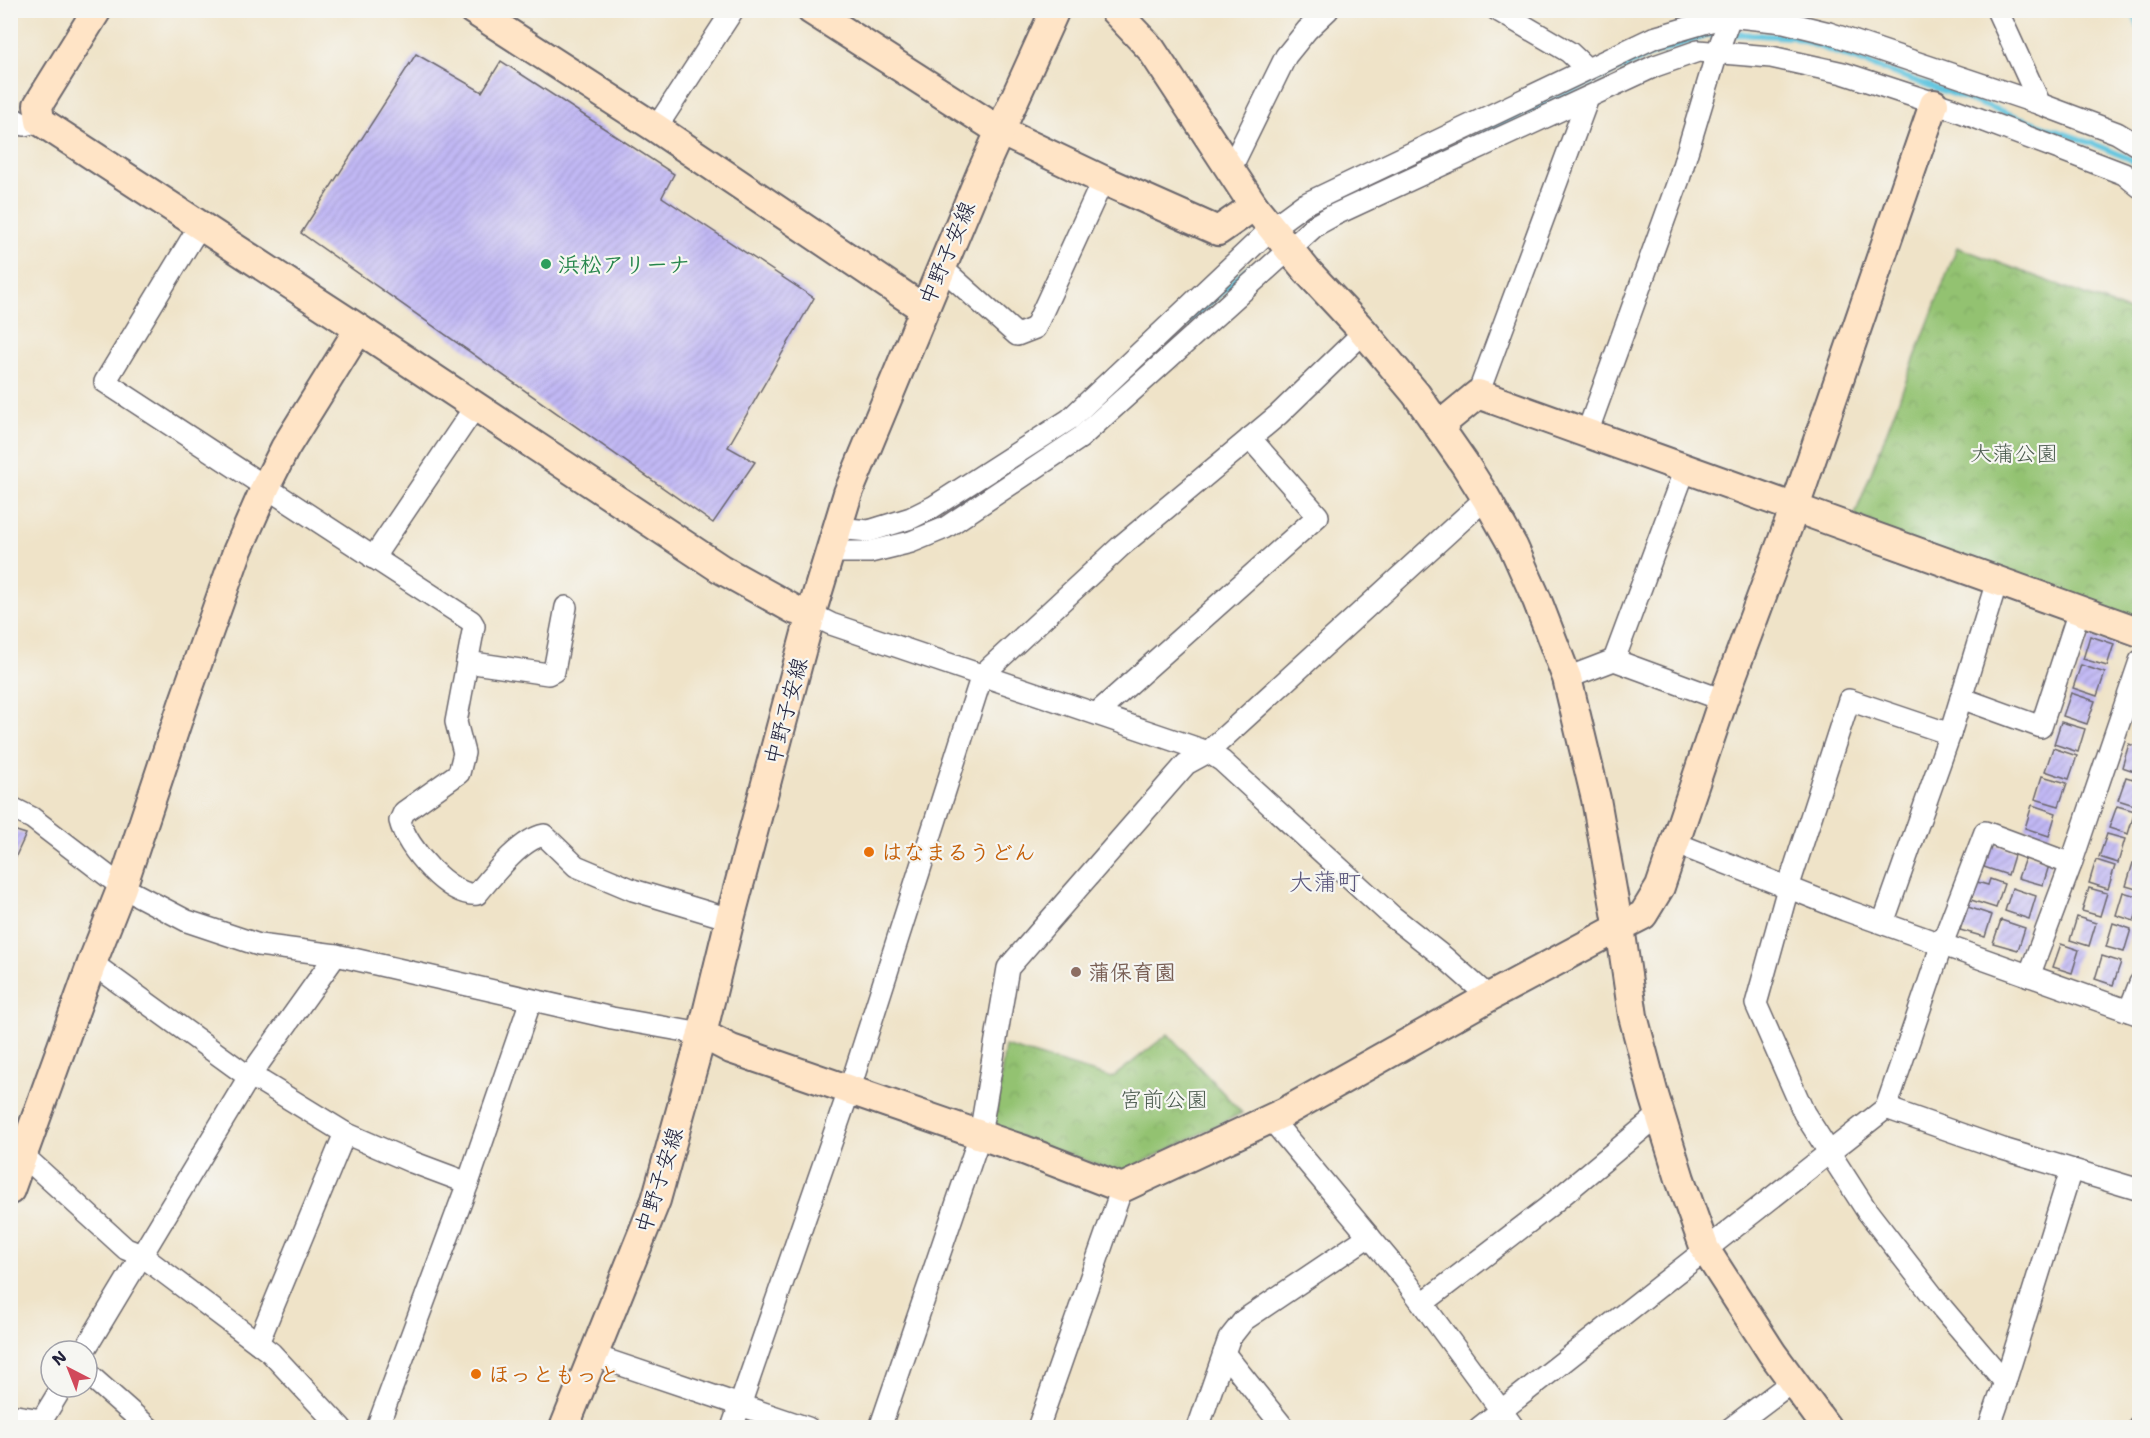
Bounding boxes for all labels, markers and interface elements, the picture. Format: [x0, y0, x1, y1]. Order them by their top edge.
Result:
street label: 中野子安線 [912, 197, 982, 309]
place label: 浜松アリーナ [558, 250, 690, 279]
marker: 浜松アリーナ [539, 257, 553, 271]
park label: 大蒲公園 [1970, 439, 2058, 468]
street label: 中野子安線 [758, 654, 814, 768]
place label: はなまるうどん [881, 838, 1035, 867]
marker: はなまるうどん [862, 845, 876, 859]
district label: 大蒲町 [1289, 866, 1361, 898]
place label: 蒲保育園 [1088, 958, 1176, 987]
marker: 蒲保育園 [1069, 965, 1083, 979]
park label: 宮前公園 [1120, 1085, 1208, 1114]
street label: 中野子安線 [628, 1123, 690, 1237]
north arrow [39, 1339, 99, 1399]
text: N [48, 1346, 71, 1370]
place label: ほっともっと [488, 1360, 620, 1389]
marker: ほっともっと [469, 1367, 483, 1381]

